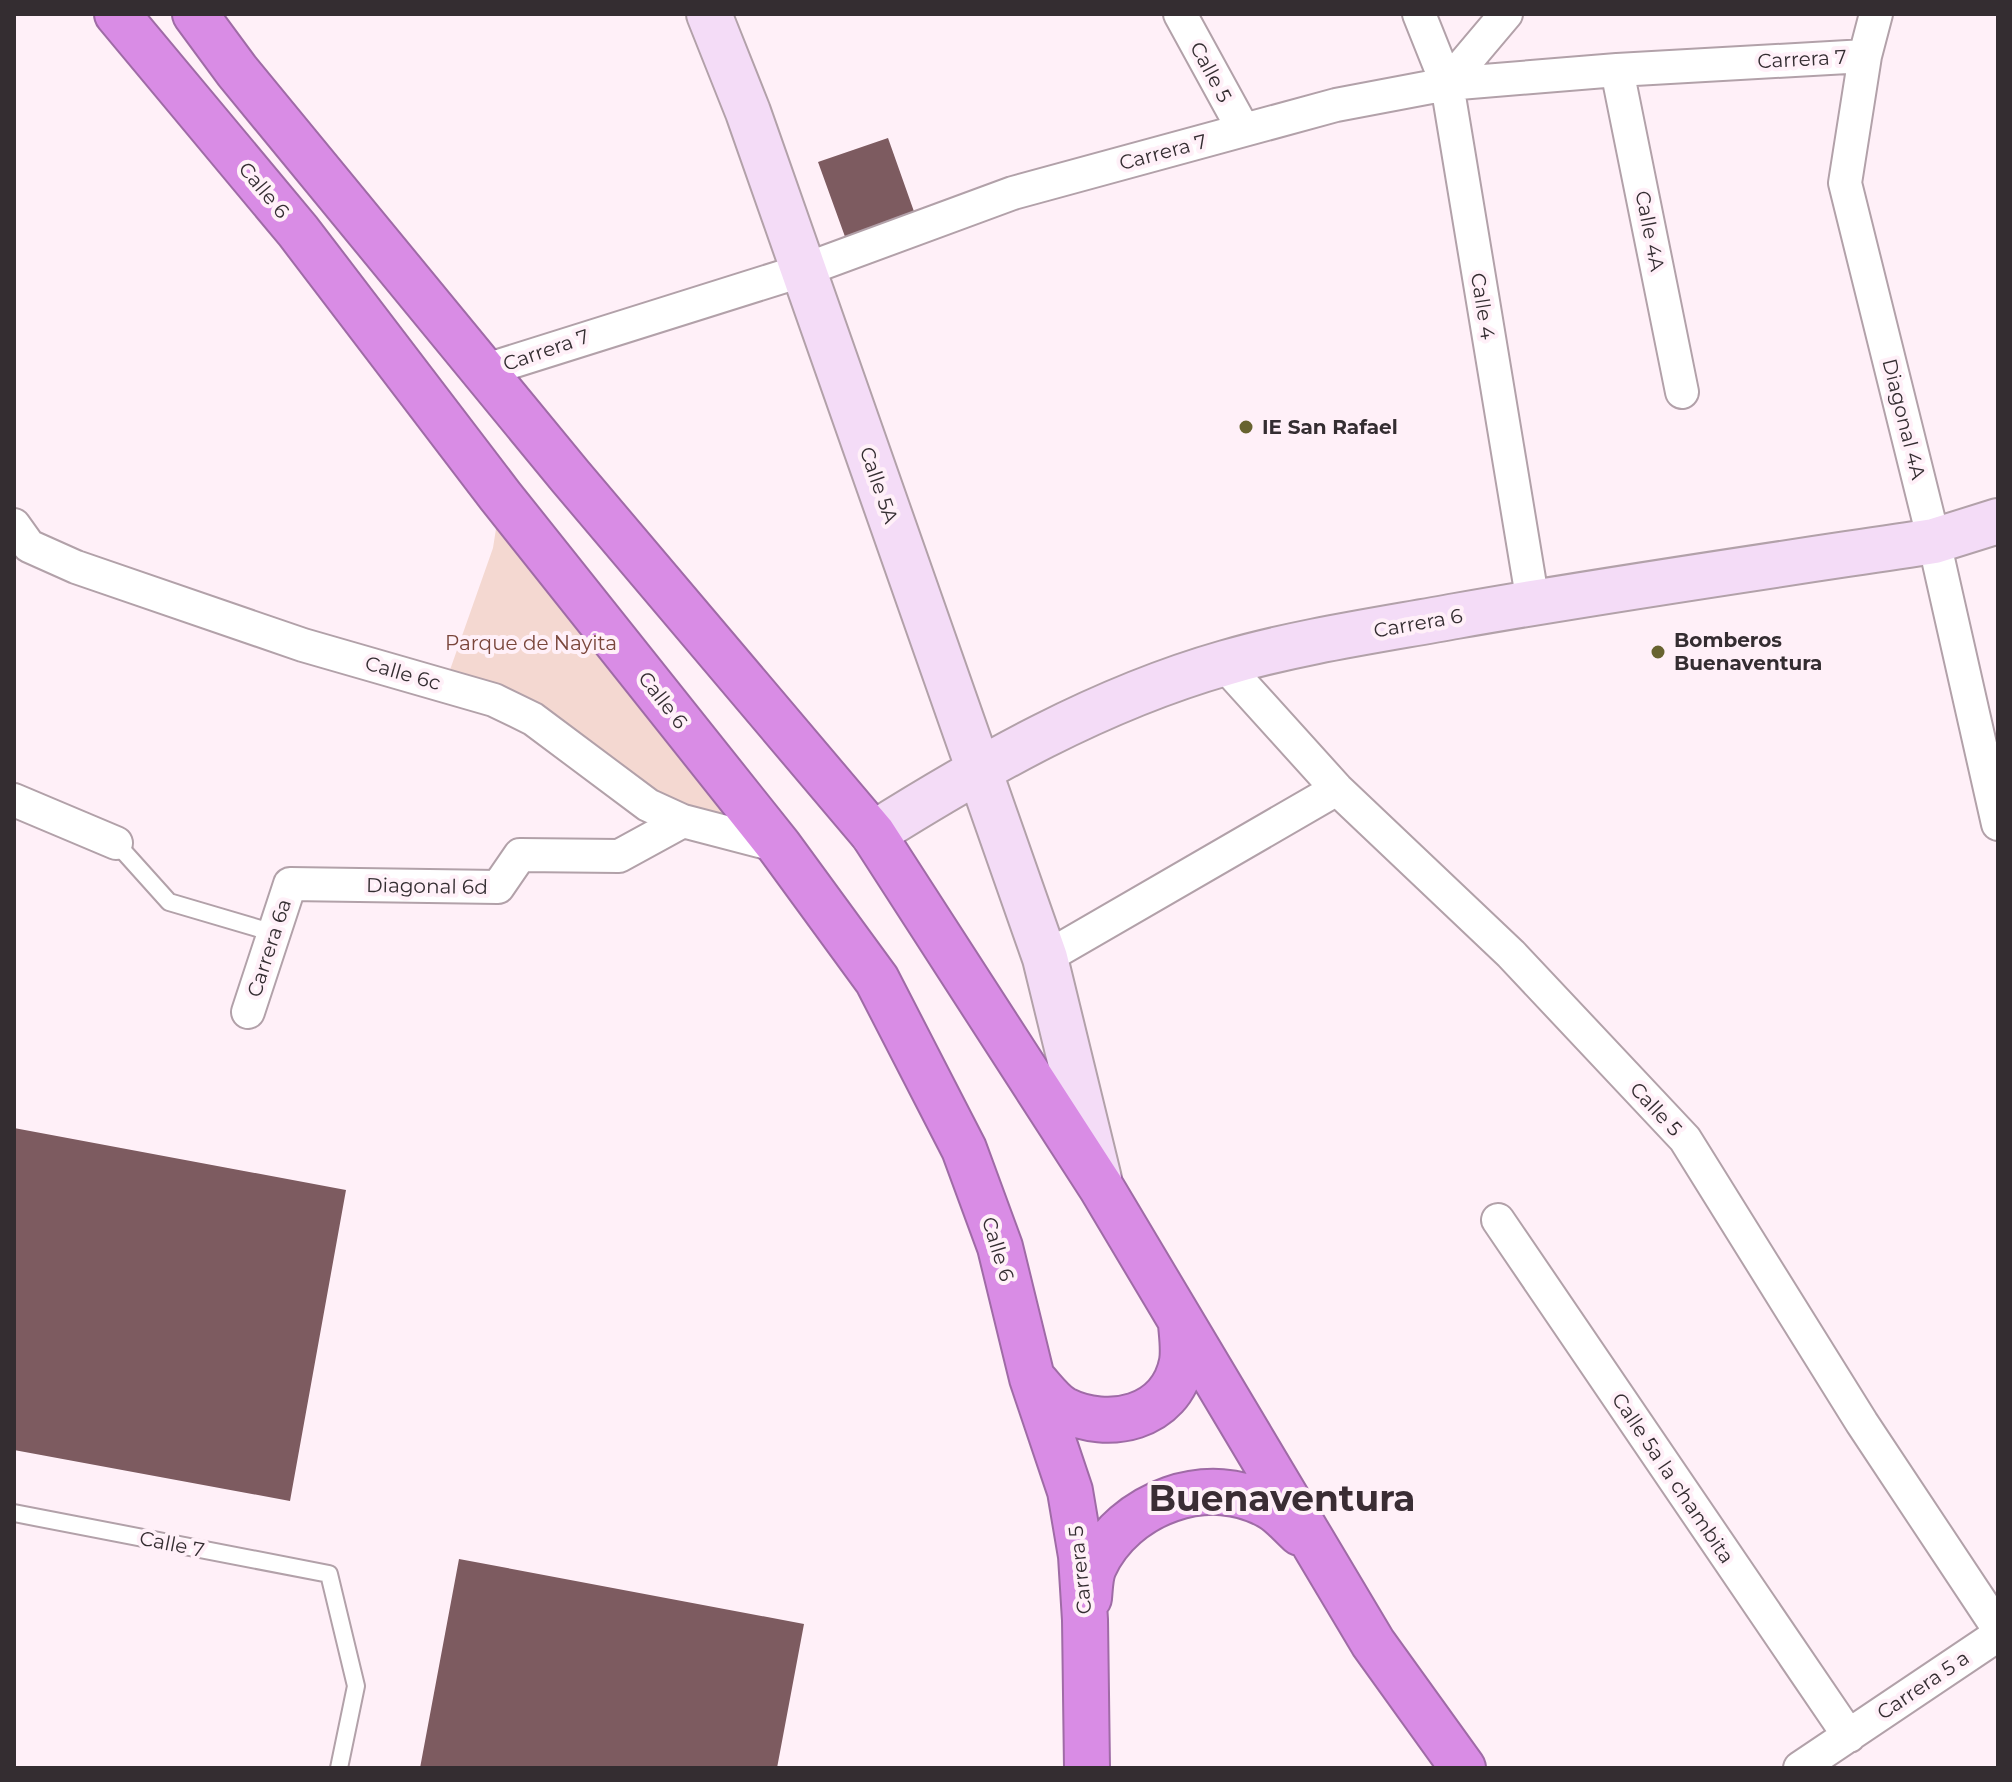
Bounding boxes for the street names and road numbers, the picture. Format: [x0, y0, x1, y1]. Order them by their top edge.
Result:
street label: Calle 5 [1185, 38, 1237, 106]
street label: Carrera 7 [1757, 45, 1847, 73]
street label: Carrera 7 [1117, 129, 1209, 175]
street label: Calle 6 [234, 157, 294, 223]
street label: Calle 4A [1630, 189, 1670, 274]
street label: Calle 4 [1466, 271, 1500, 341]
street label: Carrera 7 [500, 324, 592, 376]
street label: Diagonal 4A [1877, 356, 1931, 482]
street label: Calle 5A [855, 443, 904, 527]
street label: Carrera 6 [1372, 603, 1464, 643]
street label: Calle 6c [362, 651, 444, 695]
street label: Calle 6 [633, 667, 693, 733]
street label: Diagonal 6d [366, 873, 488, 899]
street label: Carrera 6a [242, 896, 296, 1000]
street label: Calle 5 [1625, 1077, 1687, 1141]
street label: Calle 6 [977, 1214, 1019, 1284]
street label: Calle 5a la chambita [1607, 1388, 1739, 1568]
street label: Carrera 5 [1063, 1524, 1097, 1616]
street label: Calle 7 [137, 1526, 207, 1562]
street label: Carrera 5 a [1872, 1645, 1974, 1725]

